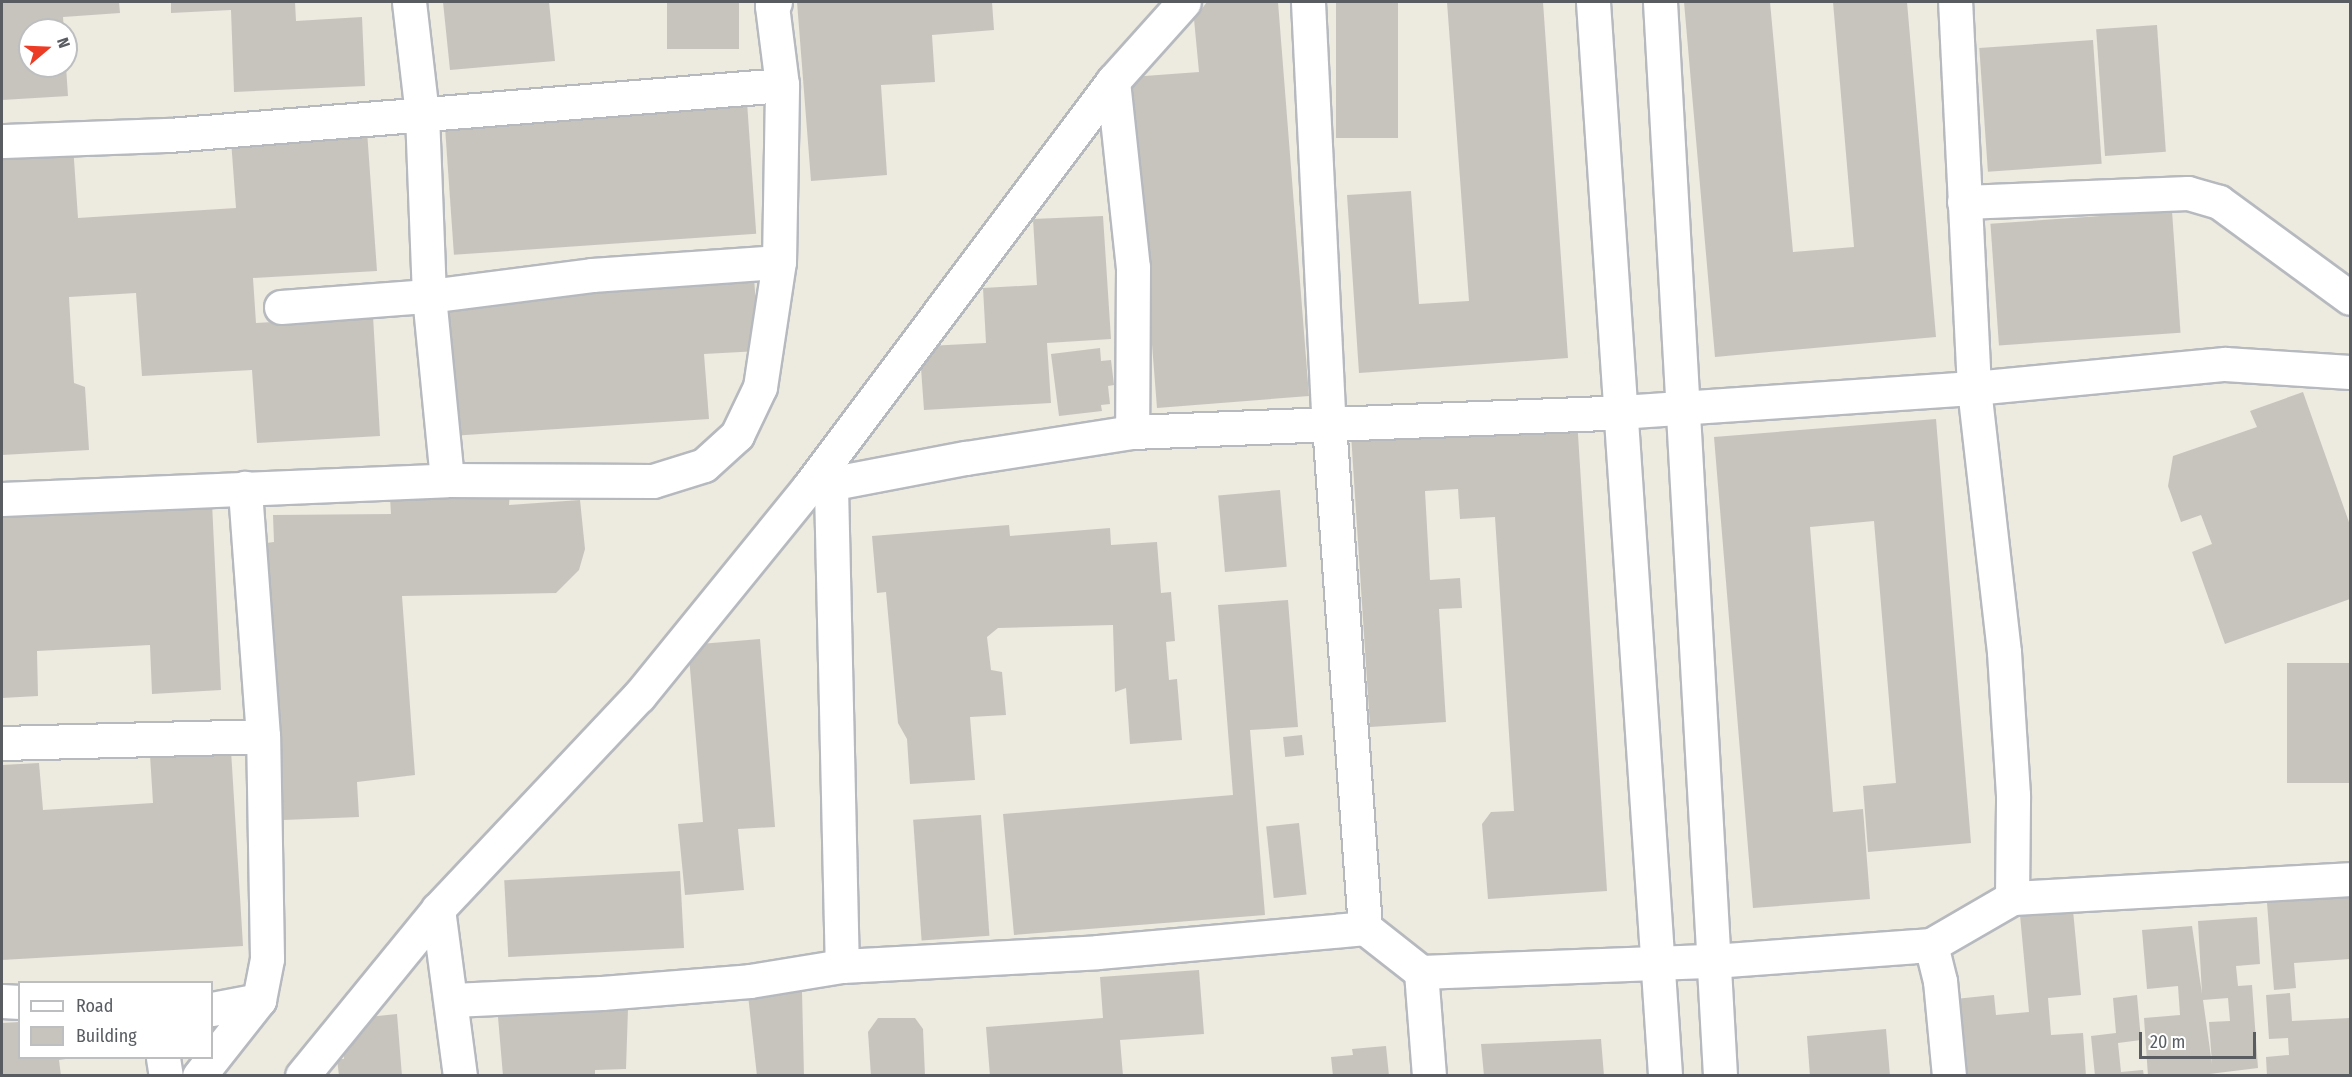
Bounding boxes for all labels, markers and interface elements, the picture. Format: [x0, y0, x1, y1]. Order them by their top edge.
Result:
north arrow [18, 18, 78, 78]
text: N [53, 35, 74, 50]
legend [18, 981, 213, 1059]
text: Road [76, 995, 113, 1017]
scale bar [2142, 1020, 2259, 1058]
text: Building [76, 1025, 137, 1047]
text: 20 m [2150, 1031, 2185, 1053]

